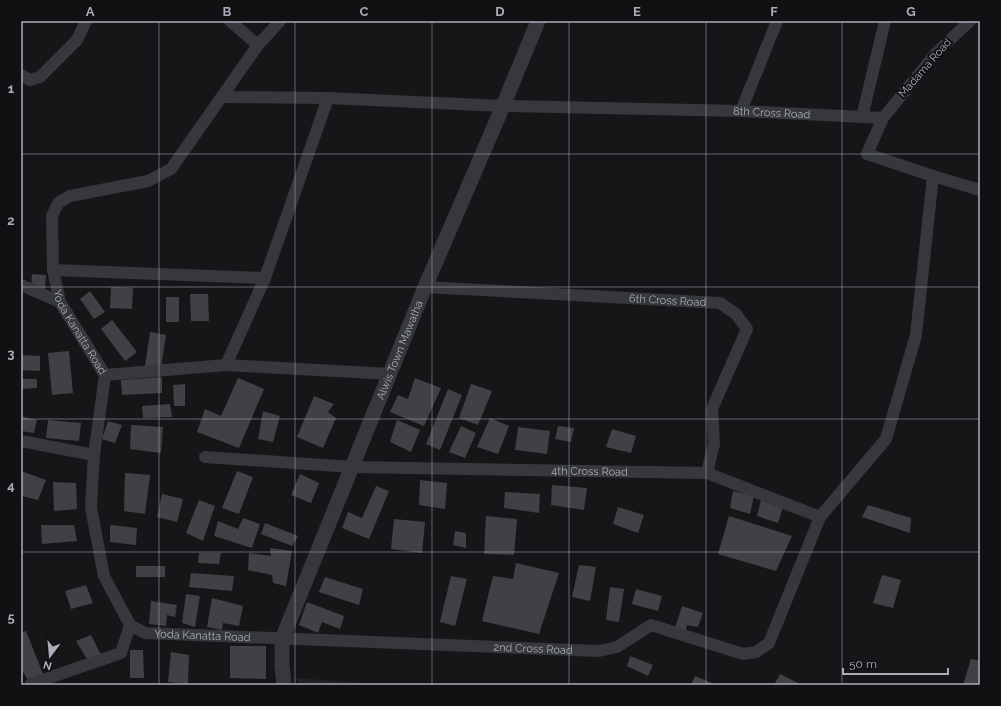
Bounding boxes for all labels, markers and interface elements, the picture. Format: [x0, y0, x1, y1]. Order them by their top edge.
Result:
text: A [86, 4, 95, 19]
text: B [223, 4, 232, 19]
text: C [360, 4, 369, 19]
text: D [495, 4, 505, 19]
text: E [633, 4, 641, 19]
text: F [770, 4, 778, 19]
text: G [906, 4, 916, 19]
street label: Madama Road [896, 36, 954, 100]
text: 1 [8, 81, 15, 96]
street label: 8th Cross Road [733, 104, 811, 121]
text: 2 [7, 213, 15, 228]
street label: Yoda Kanatta Road [51, 288, 110, 377]
street label: 6th Cross Road [629, 292, 707, 309]
street label: Alwis Town Mawatha [373, 299, 425, 401]
text: 3 [7, 346, 15, 361]
street label: 4th Cross Road [551, 464, 628, 478]
text: 4 [7, 478, 15, 493]
text: 5 [7, 610, 15, 625]
street label: Yoda Kanatta Road [154, 627, 251, 644]
north arrow [30, 636, 70, 676]
street label: 2nd Cross Road [493, 640, 573, 656]
scale bar [843, 650, 948, 676]
text: 50 m [849, 657, 877, 671]
text: N [42, 658, 53, 673]

